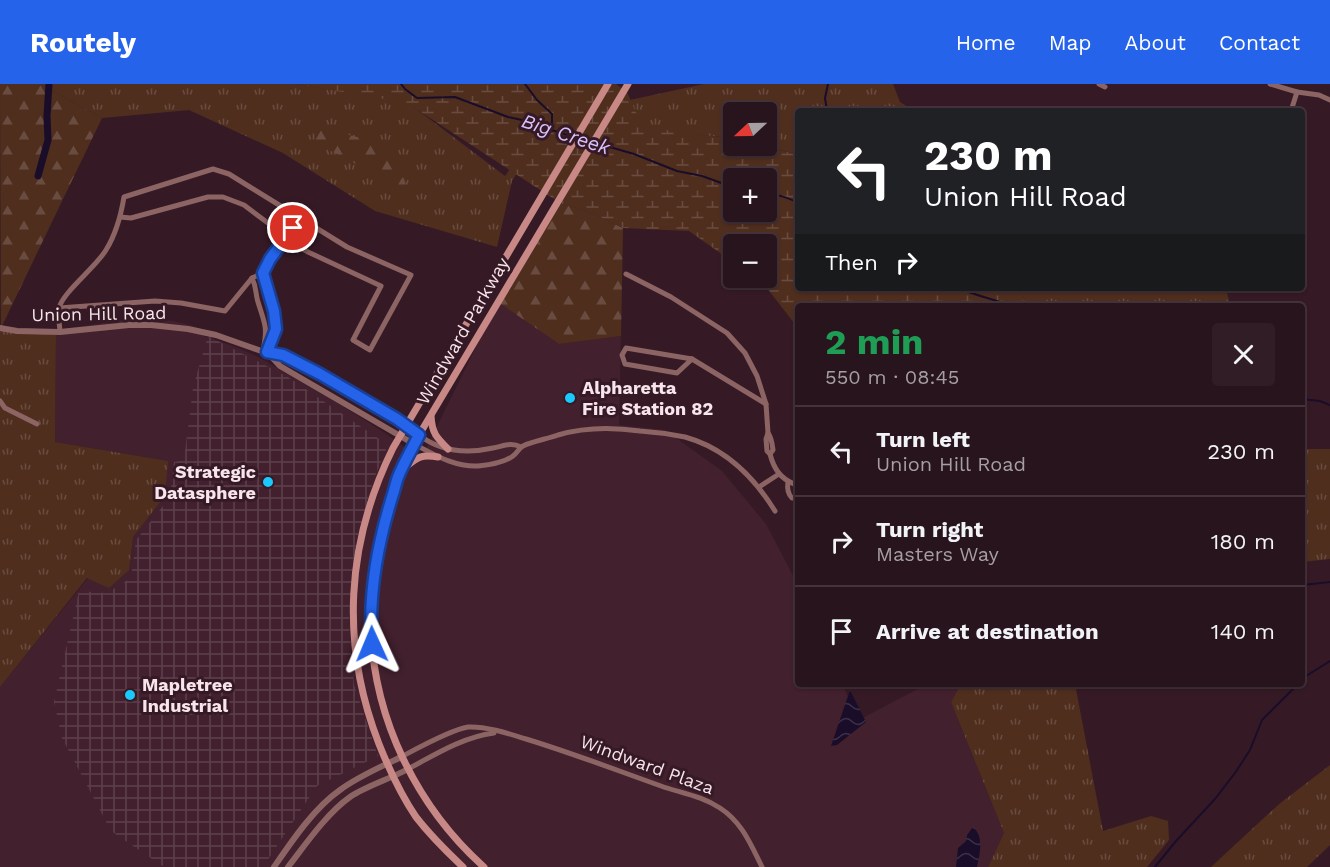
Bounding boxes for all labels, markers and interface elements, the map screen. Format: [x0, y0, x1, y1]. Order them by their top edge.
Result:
text: Routely [30, 26, 136, 59]
text: Home [956, 30, 1016, 55]
text: Map [1049, 30, 1092, 55]
text: About [1125, 30, 1186, 55]
text: Contact [1219, 30, 1300, 55]
north arrow [723, 102, 777, 156]
map controls [723, 102, 777, 288]
water label: Big Creek [519, 108, 614, 160]
text: 230 m [924, 131, 1053, 180]
icon: left [825, 132, 903, 210]
button: + [723, 168, 777, 222]
text: Union Hill Road [924, 181, 1127, 213]
pin [267, 202, 318, 253]
icon: arrive [276, 211, 309, 244]
button: − [723, 234, 777, 288]
icon: right [890, 246, 923, 279]
text: Then [825, 250, 878, 275]
street label: Windward Parkway [412, 253, 514, 408]
street label: Union Hill Road [31, 302, 167, 325]
text: 2 min [825, 321, 923, 363]
button: close [1212, 323, 1275, 386]
text: 550 m · 08:45 [825, 365, 959, 389]
place label: Alpharetta Fire Station 82 [582, 377, 713, 419]
marker: Alpharetta Fire Station 82 [563, 391, 577, 405]
text: Turn left [876, 427, 970, 452]
icon: left [825, 435, 858, 468]
text: 230 m [1207, 439, 1275, 464]
text: Union Hill Road [876, 452, 1026, 476]
place label: Strategic Datasphere [154, 461, 256, 503]
marker: Strategic Datasphere [261, 475, 275, 489]
text: Turn right [876, 517, 983, 542]
icon: right [825, 525, 858, 558]
text: 180 m [1211, 529, 1275, 554]
text: Masters Way [876, 542, 999, 566]
position arrow [340, 612, 404, 676]
icon: arrive [825, 615, 858, 648]
text: Arrive at destination [876, 619, 1099, 644]
text: 140 m [1211, 619, 1275, 644]
place label: Mapletree Industrial [142, 674, 233, 716]
marker: Mapletree Industrial [123, 688, 137, 702]
street label: Windward Plaza [578, 731, 717, 798]

